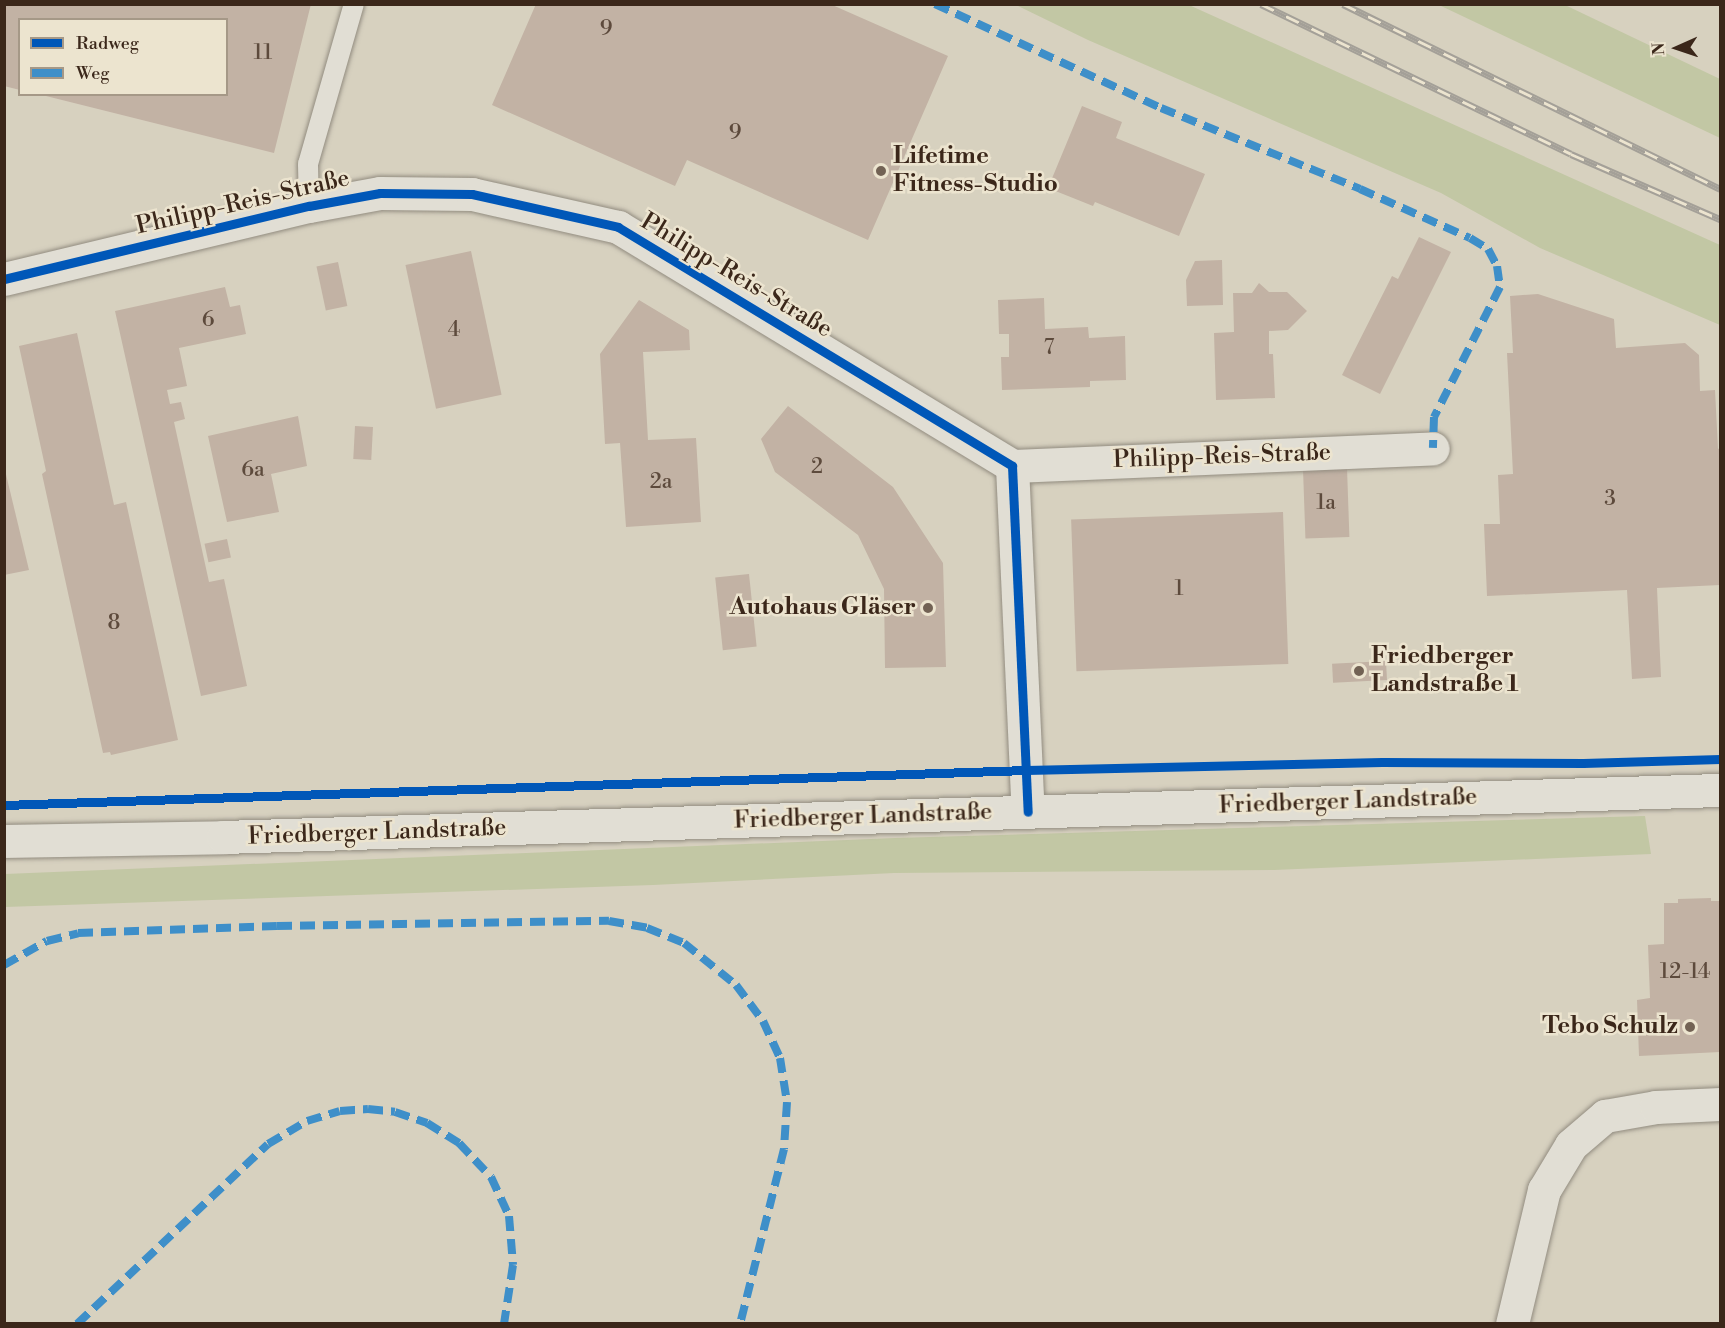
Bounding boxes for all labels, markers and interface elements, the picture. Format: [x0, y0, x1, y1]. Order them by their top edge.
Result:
house number: 9 [600, 16, 612, 42]
legend [18, 18, 228, 96]
north arrow [1647, 18, 1707, 78]
text: Radweg [76, 32, 139, 55]
house number: 11 [254, 40, 272, 66]
text: N [1649, 42, 1669, 56]
text: Weg [76, 62, 110, 85]
house number: 9 [729, 120, 741, 146]
place label: Lifetime Fitness-Studio [893, 143, 1058, 199]
street label: Philipp-Reis-Straße [133, 164, 353, 242]
marker: Lifetime Fitness-Studio [874, 164, 888, 178]
street label: Philipp-Reis-Straße [635, 207, 837, 345]
house number: 6 [202, 307, 214, 333]
house number: 4 [448, 317, 460, 343]
house number: 7 [1044, 335, 1054, 361]
street label: Philipp-Reis-Straße [1112, 439, 1332, 475]
house number: 2 [811, 454, 823, 480]
house number: 6a [241, 457, 265, 483]
house number: 2a [650, 469, 672, 495]
house number: 3 [1604, 486, 1616, 512]
house number: 1a [1316, 490, 1336, 516]
house number: 1 [1174, 576, 1184, 602]
place label: Autohaus Gläser [729, 594, 916, 622]
marker: Autohaus Gläser [921, 601, 935, 615]
house number: 8 [108, 610, 120, 636]
place label: Friedberger Landstraße 1 [1371, 643, 1519, 699]
marker: Friedberger Landstraße 1 [1352, 664, 1366, 678]
street label: Friedberger Landstraße [1218, 783, 1478, 821]
street label: Friedberger Landstraße [733, 798, 993, 836]
street label: Friedberger Landstraße [247, 814, 507, 852]
house number: 12-14 [1660, 959, 1710, 985]
place label: Tebo Schulz [1542, 1013, 1678, 1041]
marker: Tebo Schulz [1683, 1020, 1697, 1034]

